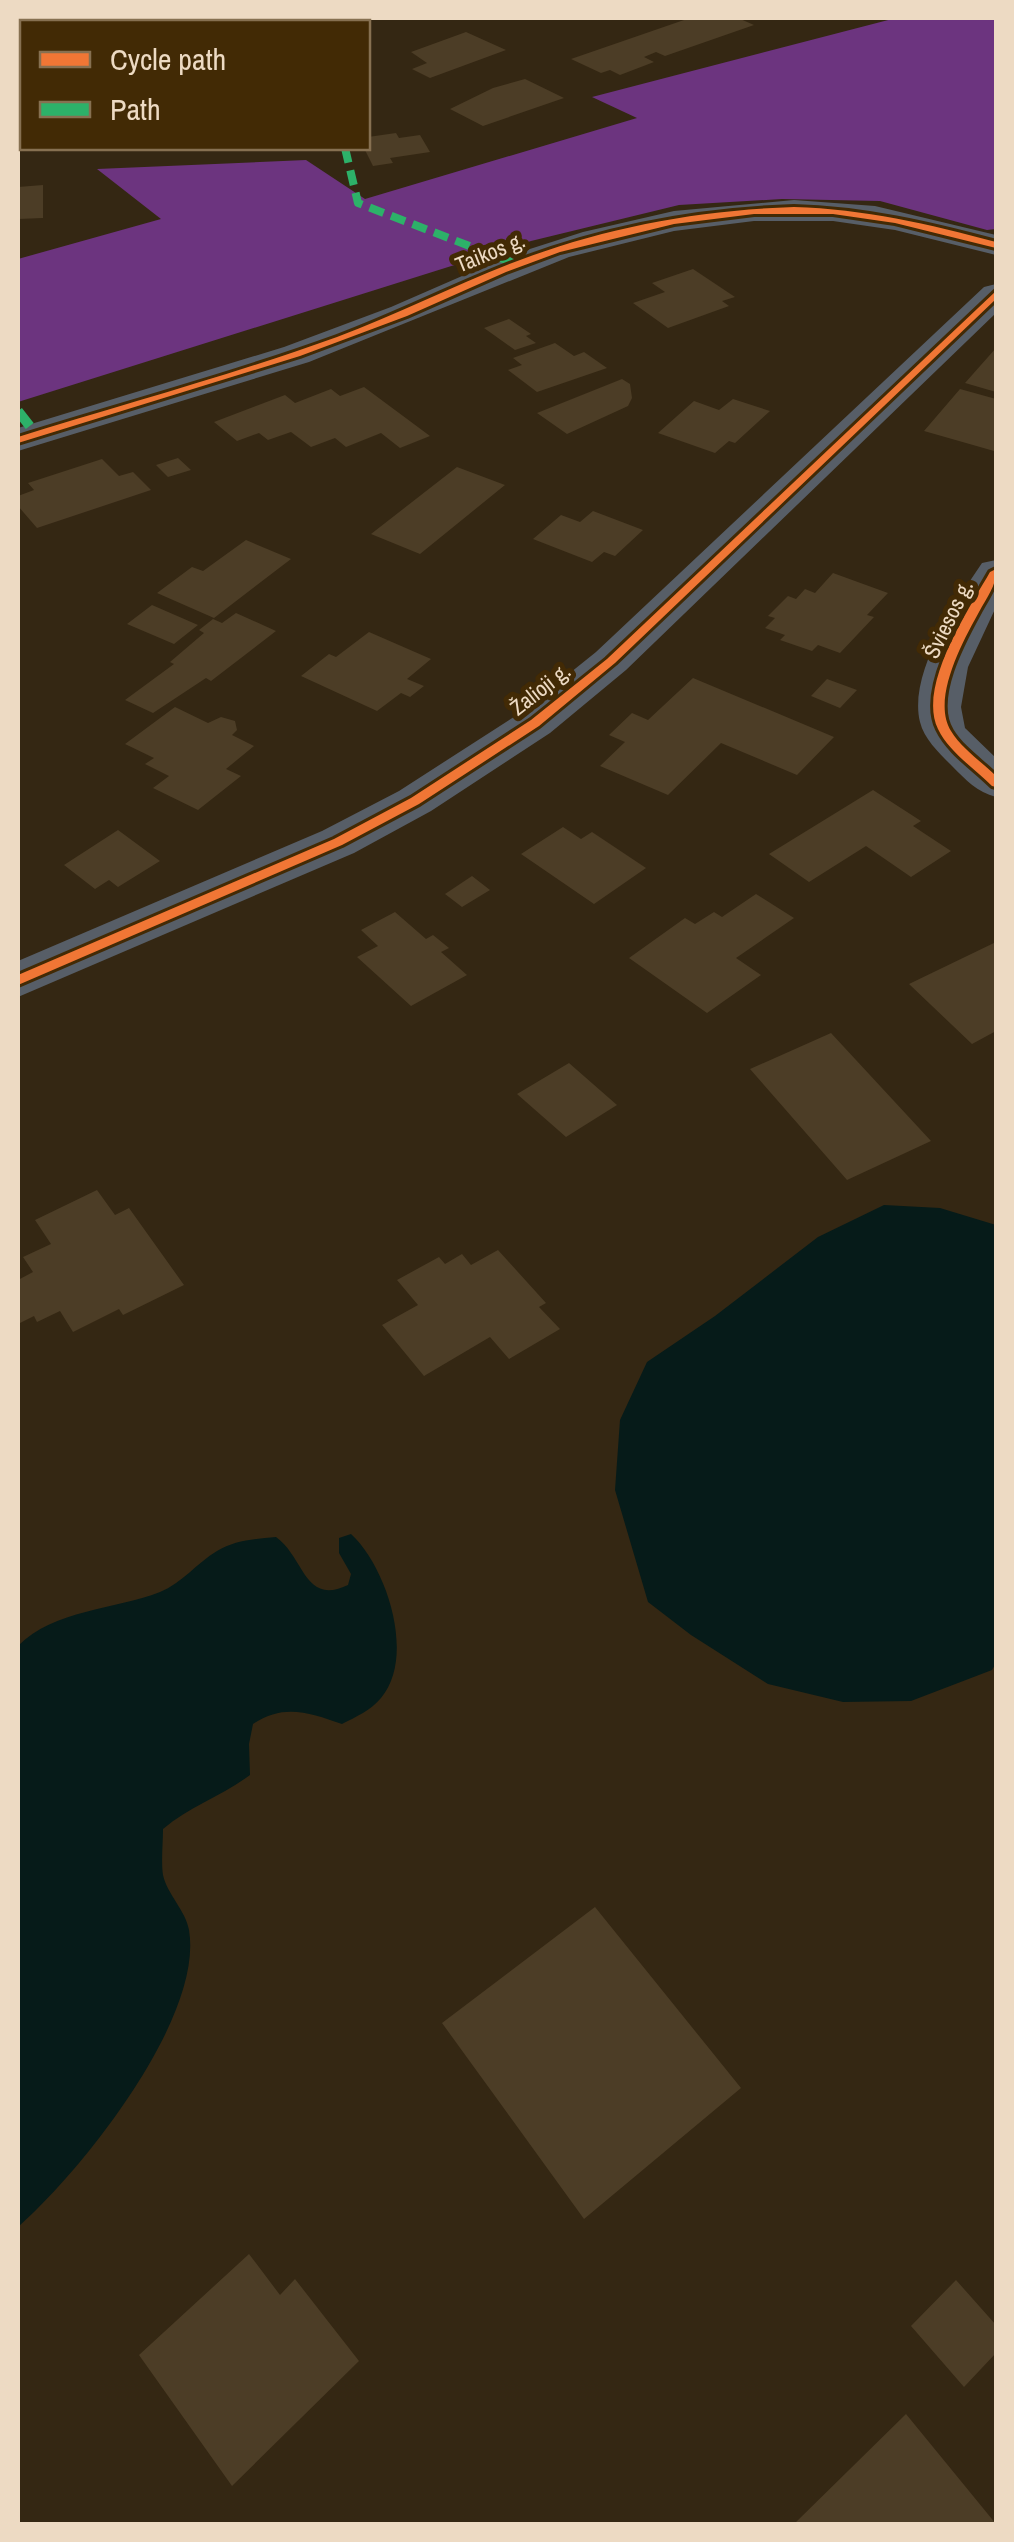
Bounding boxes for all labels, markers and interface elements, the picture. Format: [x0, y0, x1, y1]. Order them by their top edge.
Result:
legend [20, 20, 370, 150]
text: Cycle path [110, 39, 226, 79]
text: Path [110, 89, 161, 129]
street label: Taikos g. [451, 225, 529, 279]
street label: Šviesos g. [916, 575, 980, 663]
street label: Žalioji g. [503, 656, 577, 722]

